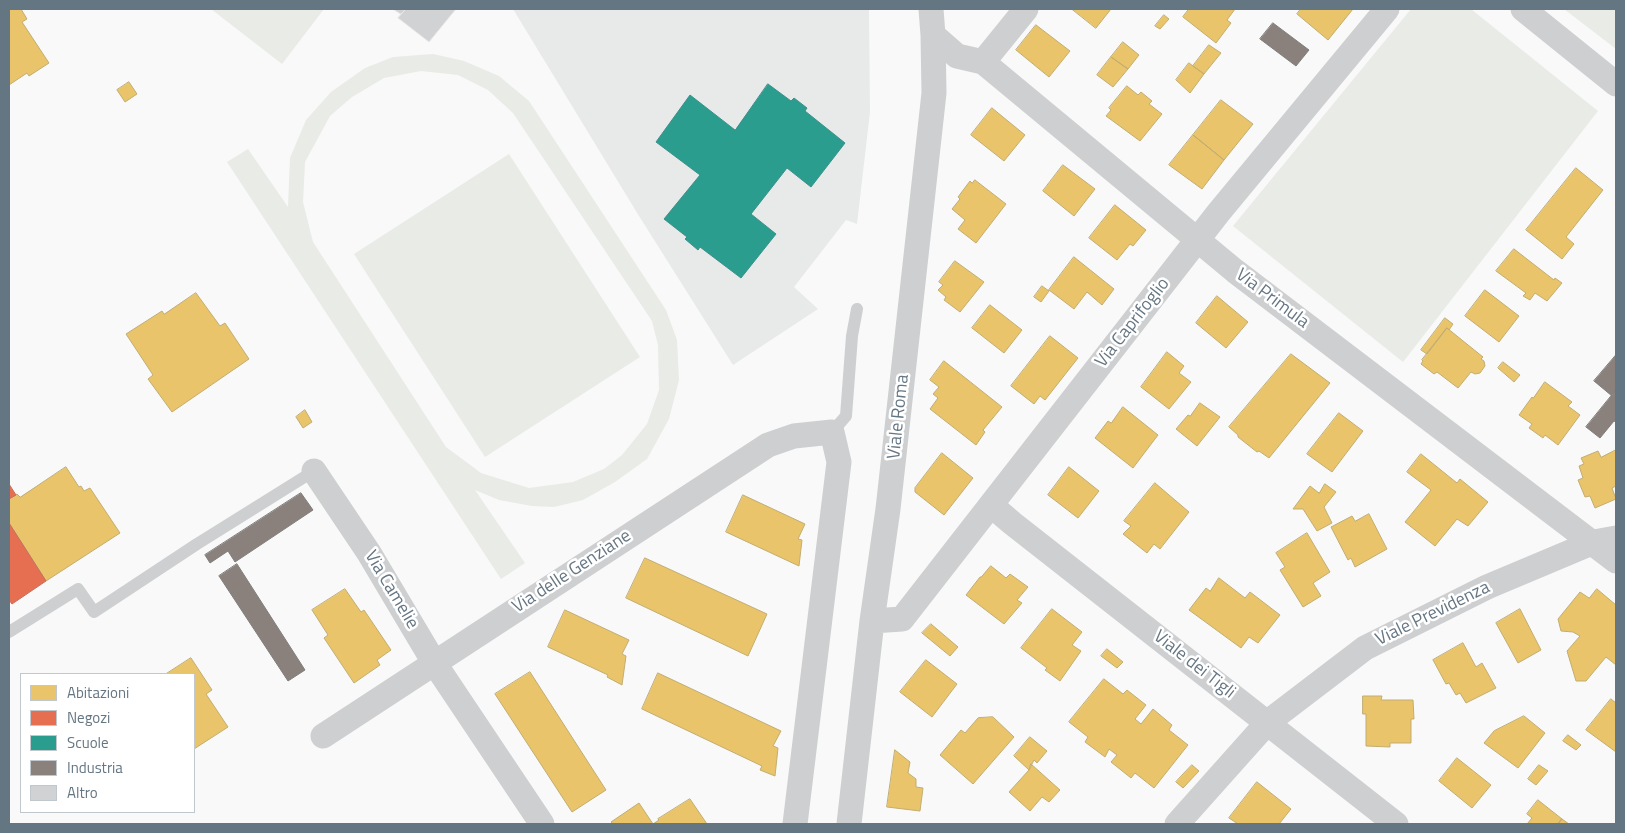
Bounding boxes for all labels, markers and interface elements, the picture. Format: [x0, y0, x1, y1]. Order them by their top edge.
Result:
street label: Via Primula [1231, 264, 1313, 334]
street label: Via Caprifoglio [1091, 274, 1175, 372]
street label: Viale Roma [884, 374, 914, 460]
street label: Via delle Genziane [509, 526, 635, 618]
street label: Via Camelie [359, 547, 423, 633]
street label: Viale Previdenza [1372, 577, 1494, 651]
street label: Viale dei Tigli [1149, 626, 1239, 704]
legend [20, 673, 195, 813]
text: Abitazioni [67, 681, 129, 704]
text: Negozi [67, 706, 110, 729]
text: Scuole [67, 731, 109, 754]
text: Industria [67, 756, 123, 779]
text: Altro [67, 781, 98, 804]

